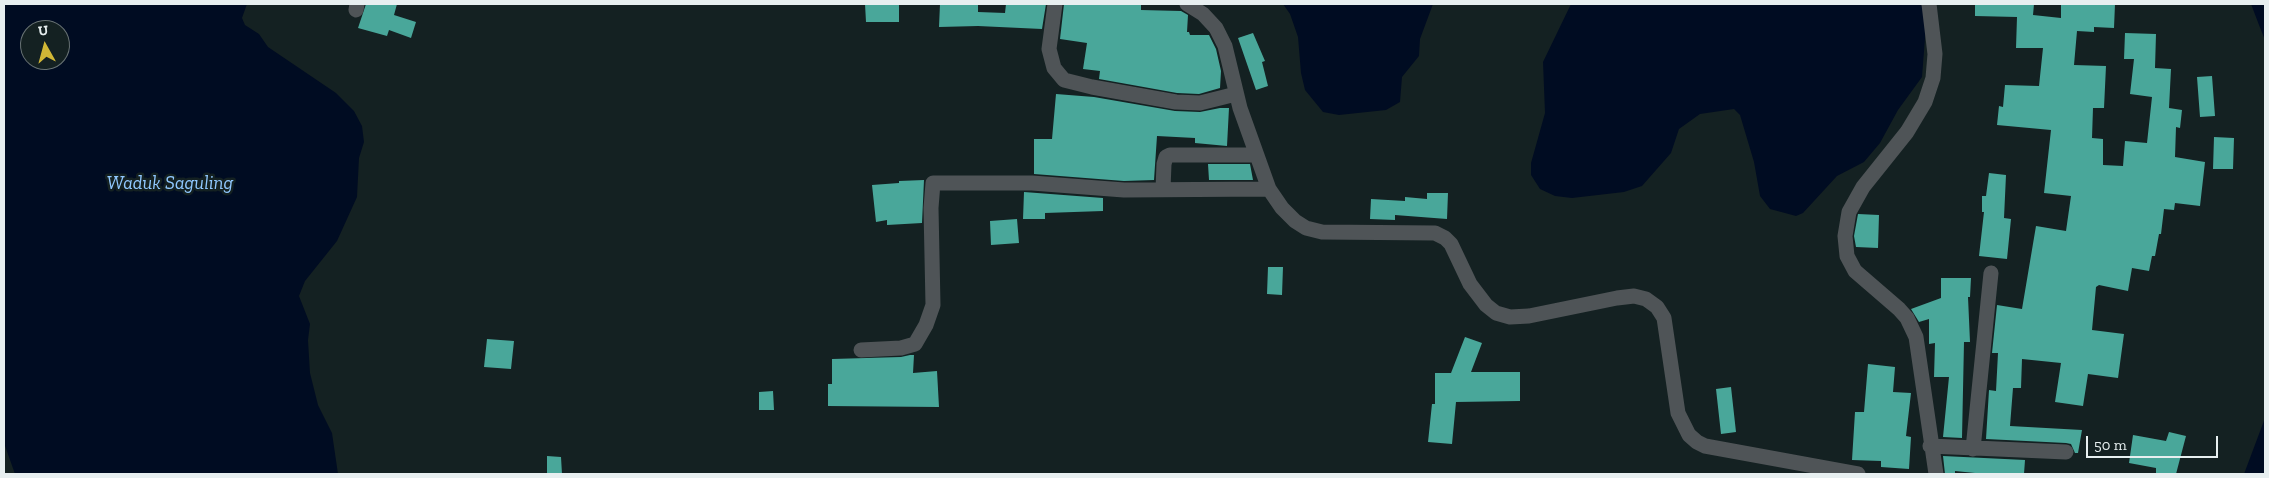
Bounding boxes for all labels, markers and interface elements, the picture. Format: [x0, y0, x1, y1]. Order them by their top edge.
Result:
north arrow [20, 20, 70, 70]
text: U [37, 22, 49, 40]
water label: Waduk Saguling [107, 173, 233, 195]
scale bar [2089, 426, 2222, 458]
text: 50 m [2094, 436, 2127, 454]

